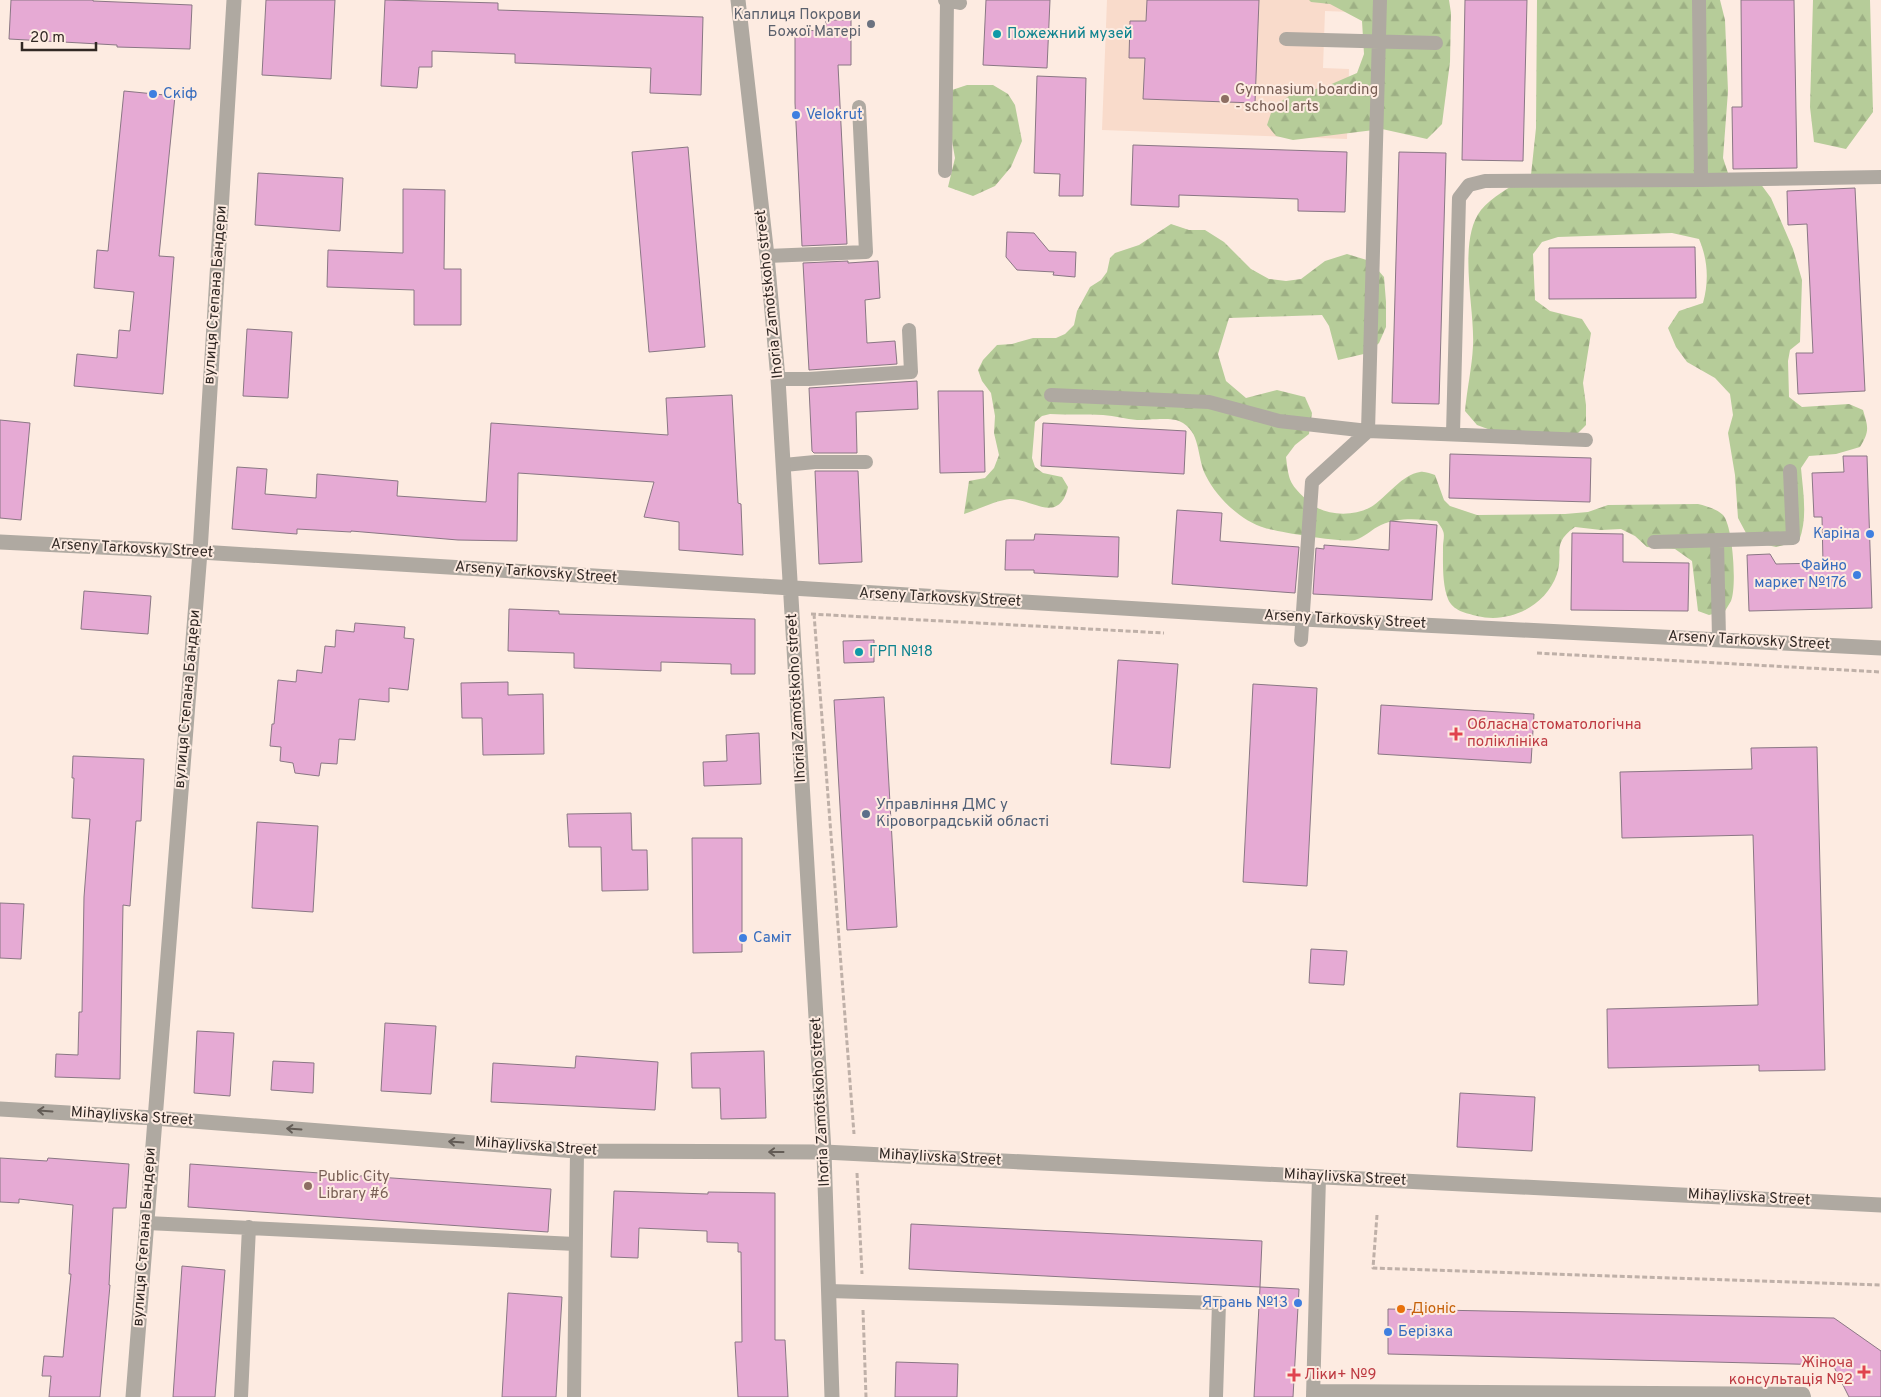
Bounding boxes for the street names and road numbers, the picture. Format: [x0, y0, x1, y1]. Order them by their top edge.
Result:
street label: вулиця Степана Бандери [200, 205, 232, 385]
street label: Ihoria Zamotskoho street [752, 209, 788, 379]
street label: Arseny Tarkovsky Street [50, 535, 214, 563]
street label: Arseny Tarkovsky Street [454, 558, 618, 588]
street label: Arseny Tarkovsky Street [858, 584, 1022, 612]
street label: Arseny Tarkovsky Street [1263, 606, 1427, 634]
street label: вулиця Степана Бандери [171, 609, 205, 789]
street label: Ihoria Zamotskoho street [783, 613, 811, 783]
street label: Arseny Tarkovsky Street [1667, 627, 1831, 655]
street label: Ihoria Zamotskoho street [807, 1017, 835, 1187]
street label: Mihaylivska Street [70, 1103, 194, 1131]
street label: Mihaylivska Street [474, 1133, 598, 1161]
street label: Mihaylivska Street [878, 1145, 1002, 1171]
street label: вулиця Степана Бандери [129, 1147, 161, 1327]
street label: Mihaylivska Street [1283, 1165, 1407, 1191]
street label: Mihaylivska Street [1687, 1185, 1811, 1211]

